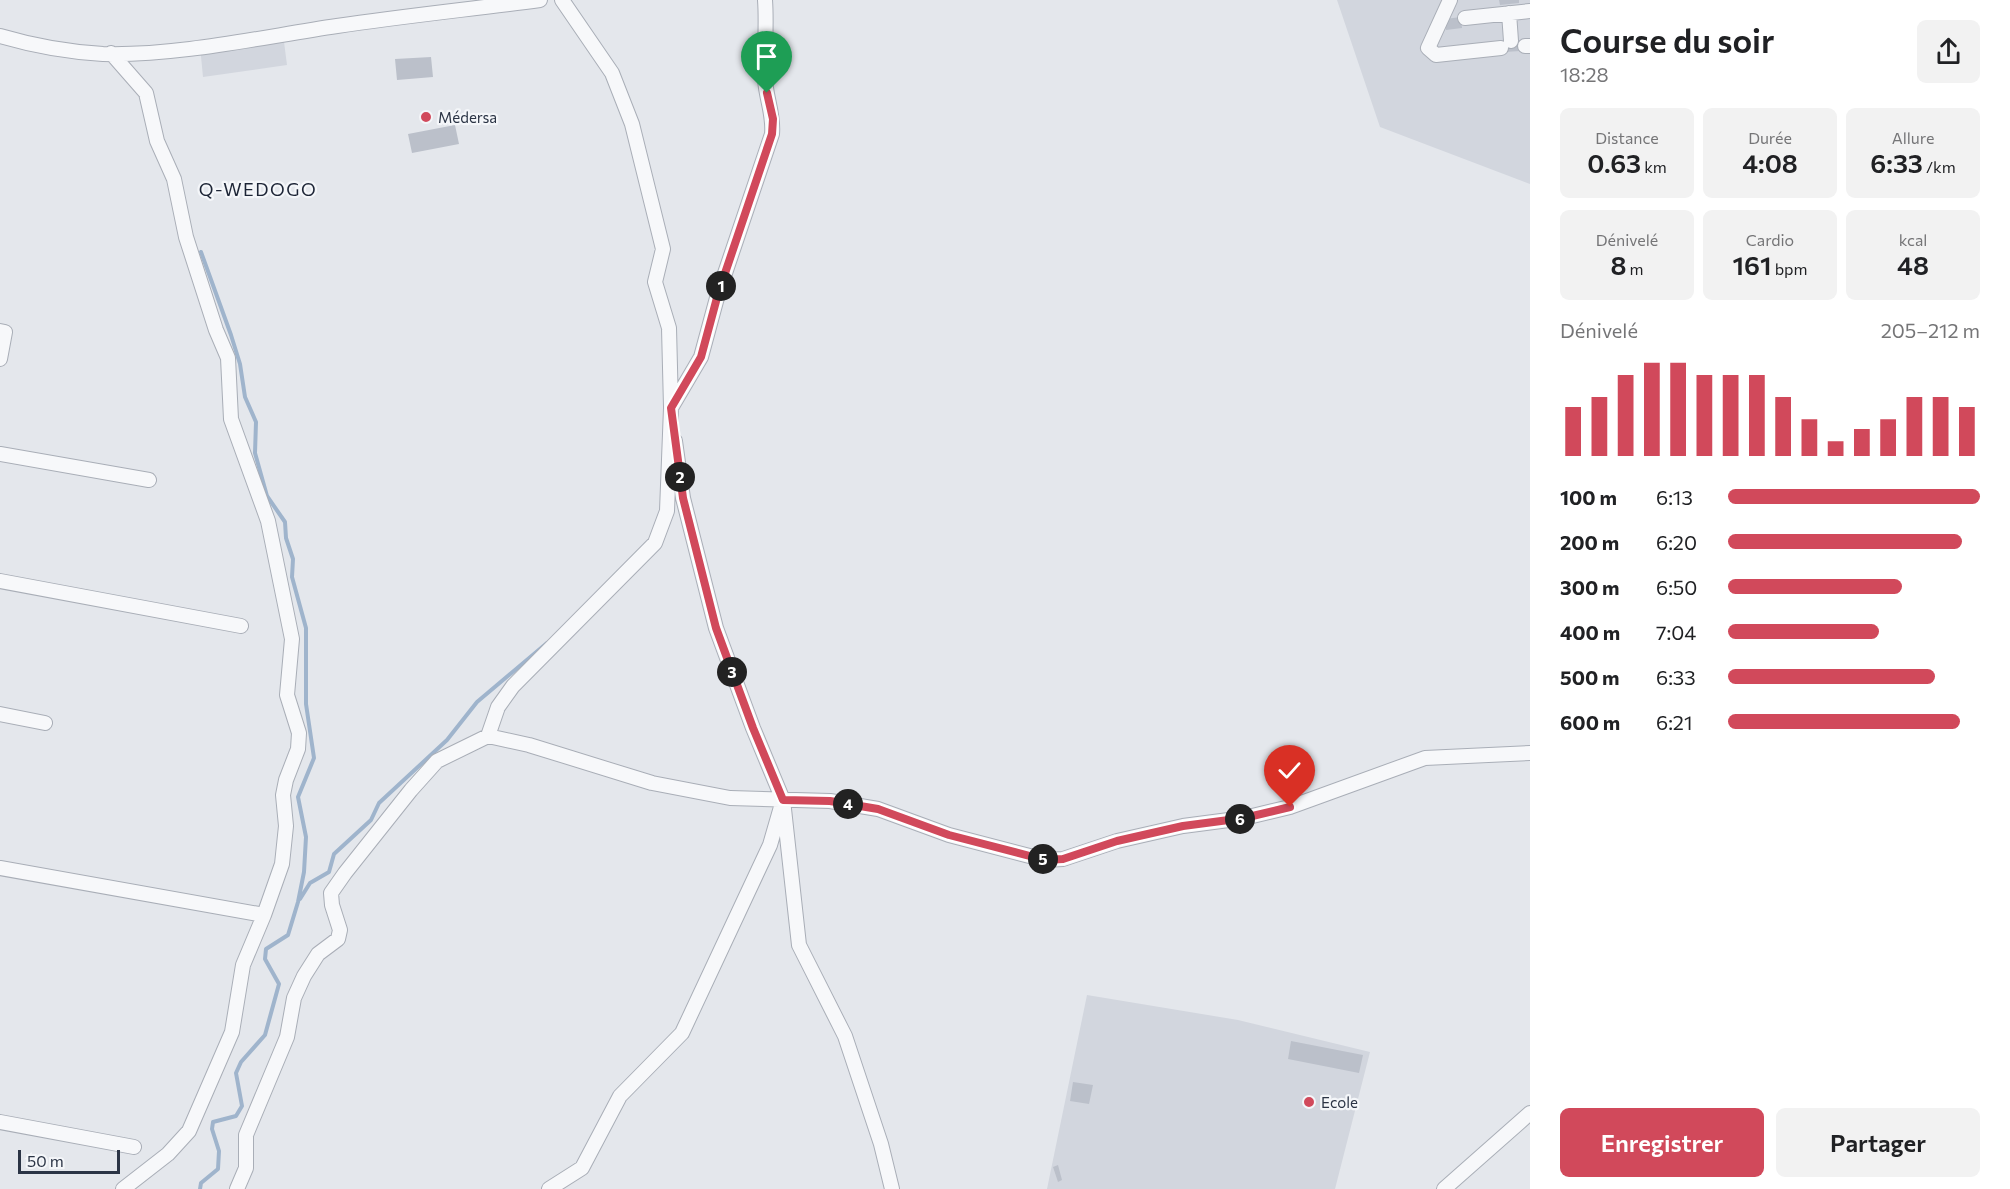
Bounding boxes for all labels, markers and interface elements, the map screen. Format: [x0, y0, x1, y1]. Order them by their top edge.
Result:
text: Course du soir [1560, 19, 1775, 60]
button: share [1917, 20, 1980, 83]
pin [741, 31, 792, 93]
icon: arrive [750, 40, 783, 73]
text: 18:28 [1560, 62, 1609, 86]
place label: Médersa [438, 108, 497, 126]
marker: Médersa [419, 110, 433, 124]
text: Distance [1595, 128, 1659, 147]
text: Durée [1748, 128, 1792, 147]
text: Allure [1892, 128, 1934, 147]
text: 0.63 [1587, 147, 1641, 178]
text: 4:08 [1742, 147, 1798, 178]
text: 6:33 [1870, 147, 1923, 178]
text: km [1641, 157, 1667, 176]
text: /km [1923, 157, 1956, 176]
district label: Q-WEDOGO [199, 178, 317, 200]
text: Dénivelé [1596, 230, 1658, 249]
text: Cardio [1746, 230, 1794, 249]
text: kcal [1899, 230, 1927, 249]
text: 8 [1610, 249, 1626, 280]
text: 161 [1732, 249, 1772, 280]
text: 48 [1897, 249, 1929, 280]
text: m [1626, 259, 1644, 278]
text: bpm [1772, 259, 1808, 278]
pin: 1 [706, 271, 736, 301]
text: 1 [717, 276, 725, 295]
text: Dénivelé [1560, 318, 1638, 342]
text: 205–212 m [1881, 318, 1980, 342]
pin: 2 [665, 462, 695, 492]
text: 2 [675, 467, 685, 486]
text: 100 m [1560, 485, 1617, 509]
text: 6:13 [1656, 485, 1693, 509]
text: 200 m [1560, 530, 1619, 554]
text: 6:20 [1656, 530, 1697, 554]
text: 300 m [1560, 575, 1620, 599]
text: 6:50 [1656, 575, 1697, 599]
text: 400 m [1560, 620, 1620, 644]
text: 7:04 [1656, 620, 1696, 644]
pin: 3 [717, 657, 747, 687]
text: 3 [727, 662, 737, 681]
text: 500 m [1560, 665, 1620, 689]
text: 6:33 [1656, 665, 1696, 689]
text: 600 m [1560, 710, 1620, 734]
text: 6:21 [1656, 710, 1693, 734]
pin [1264, 745, 1315, 807]
icon: check [1273, 754, 1306, 787]
pin: 4 [833, 789, 863, 819]
text: 4 [843, 794, 853, 813]
pin: 6 [1225, 804, 1255, 834]
text: 6 [1235, 809, 1245, 828]
pin: 5 [1028, 844, 1058, 874]
text: 5 [1038, 849, 1048, 868]
place label: Ecole [1321, 1093, 1358, 1111]
marker: Ecole [1302, 1095, 1316, 1109]
button: Enregistrer [1560, 1108, 1764, 1177]
button: Partager [1776, 1108, 1980, 1177]
scale bar [18, 1147, 120, 1174]
text: 50 m [27, 1151, 64, 1170]

